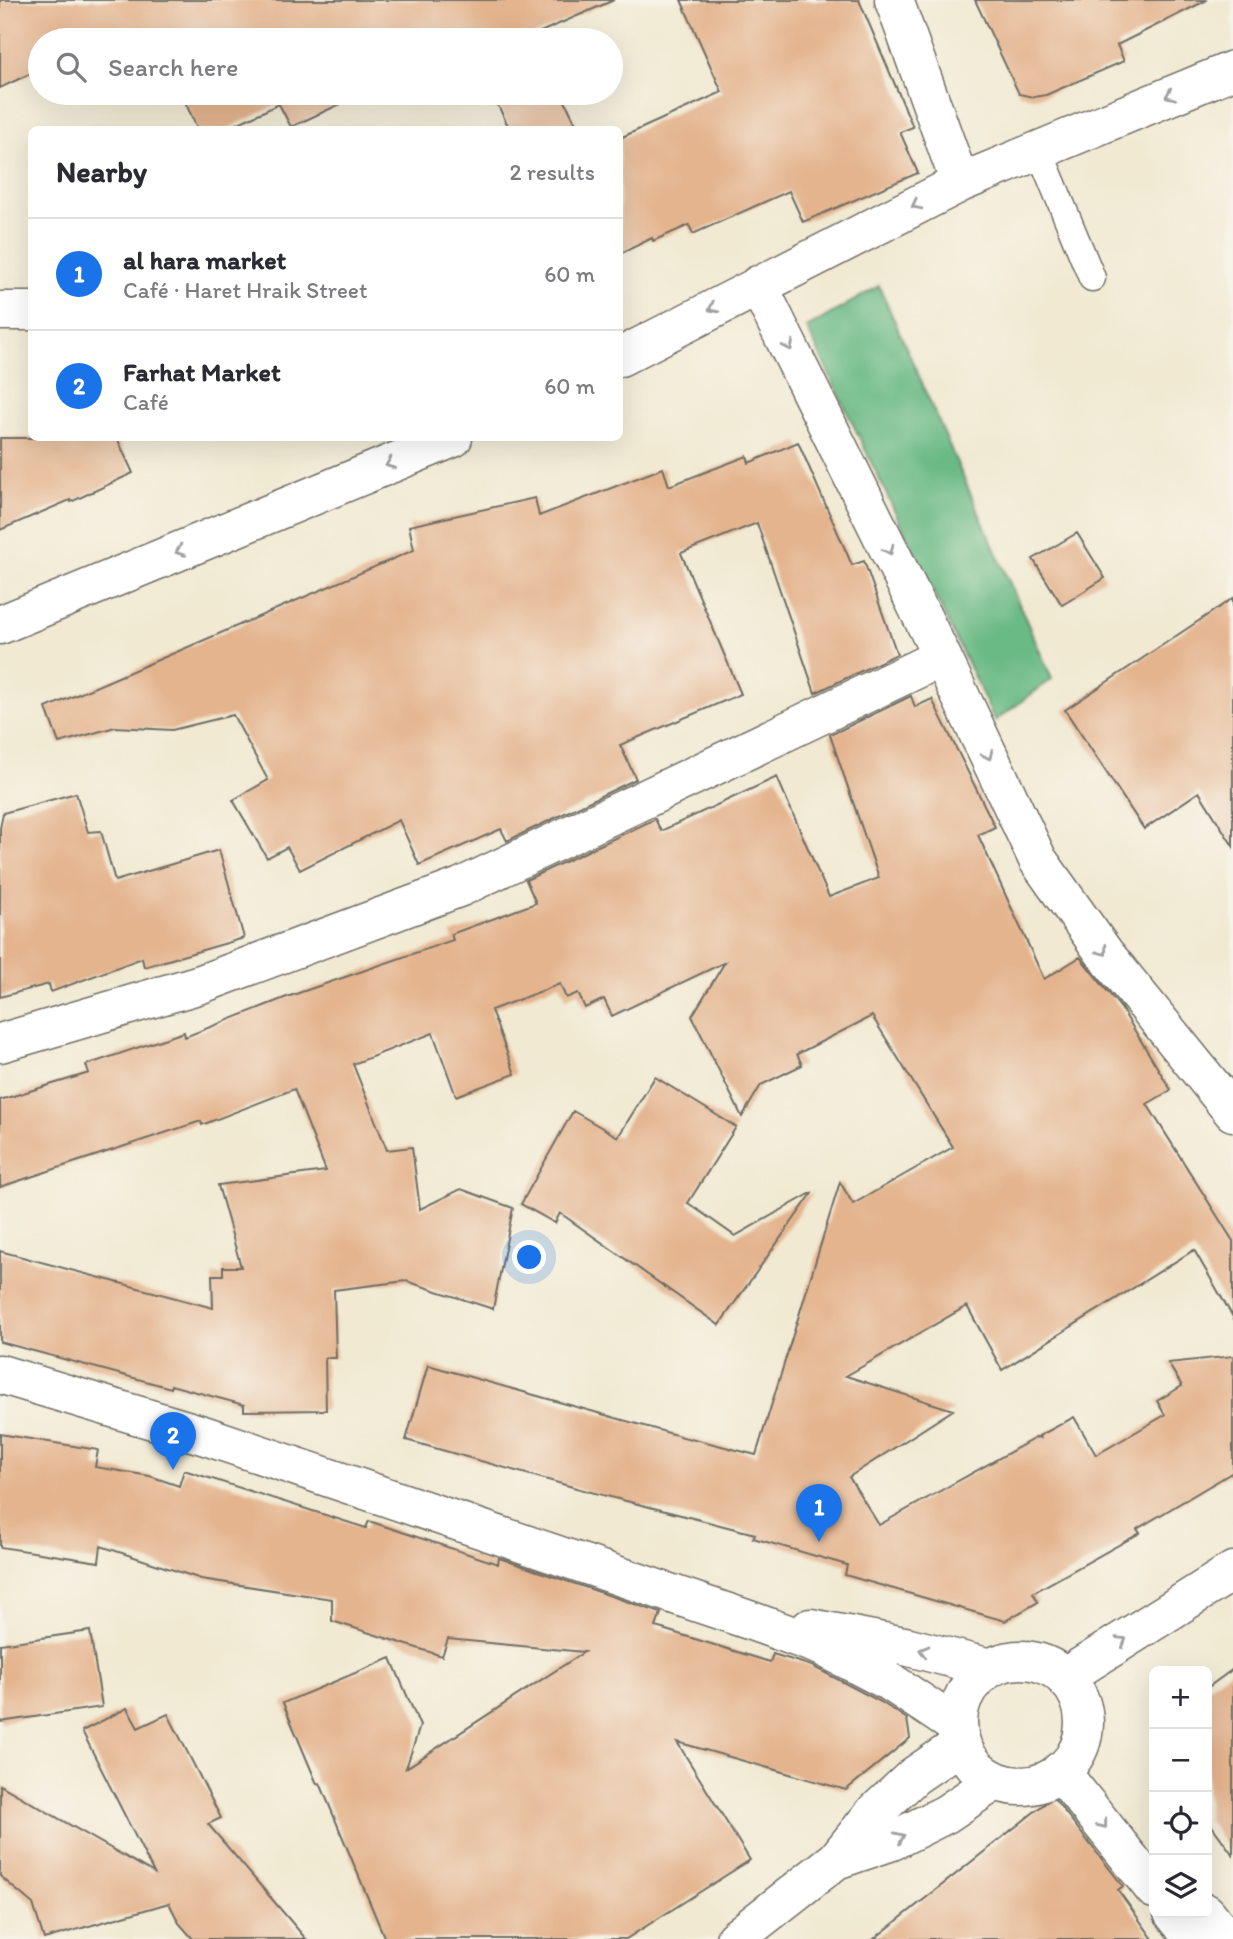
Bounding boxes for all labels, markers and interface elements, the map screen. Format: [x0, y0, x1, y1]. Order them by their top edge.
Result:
search box [28, 28, 623, 105]
icon: search [52, 48, 90, 86]
text: Search here [108, 51, 238, 83]
one-way arrow [1164, 87, 1176, 101]
text: Nearby [56, 153, 147, 190]
text: 2 results [509, 158, 595, 186]
one-way arrow [911, 197, 923, 211]
text: al hara market [123, 244, 286, 276]
text: 1 [74, 260, 84, 288]
text: 60 m [544, 260, 595, 288]
text: Café · Haret Hraik Street [123, 276, 368, 304]
one-way arrow [708, 300, 720, 314]
one-way arrow [780, 339, 794, 351]
text: Farhat Market [123, 356, 281, 388]
text: 2 [73, 372, 85, 400]
text: 60 m [544, 372, 595, 400]
text: Café [123, 388, 169, 416]
one-way arrow [385, 455, 397, 469]
one-way arrow [174, 542, 186, 556]
one-way arrow [881, 543, 895, 555]
one-way arrow [980, 748, 994, 760]
one-way arrow [1094, 943, 1107, 955]
your location [512, 1240, 546, 1274]
pin: 2 [150, 1412, 196, 1470]
pin: 1 [796, 1484, 842, 1542]
one-way arrow [1115, 1636, 1128, 1649]
one-way arrow [918, 1645, 930, 1659]
map controls [1149, 1666, 1212, 1918]
button: + [1149, 1666, 1212, 1729]
button: − [1149, 1729, 1212, 1792]
button: locate [1149, 1792, 1212, 1855]
one-way arrow [1095, 1816, 1107, 1829]
one-way arrow [893, 1831, 905, 1845]
button: layers [1149, 1855, 1212, 1918]

